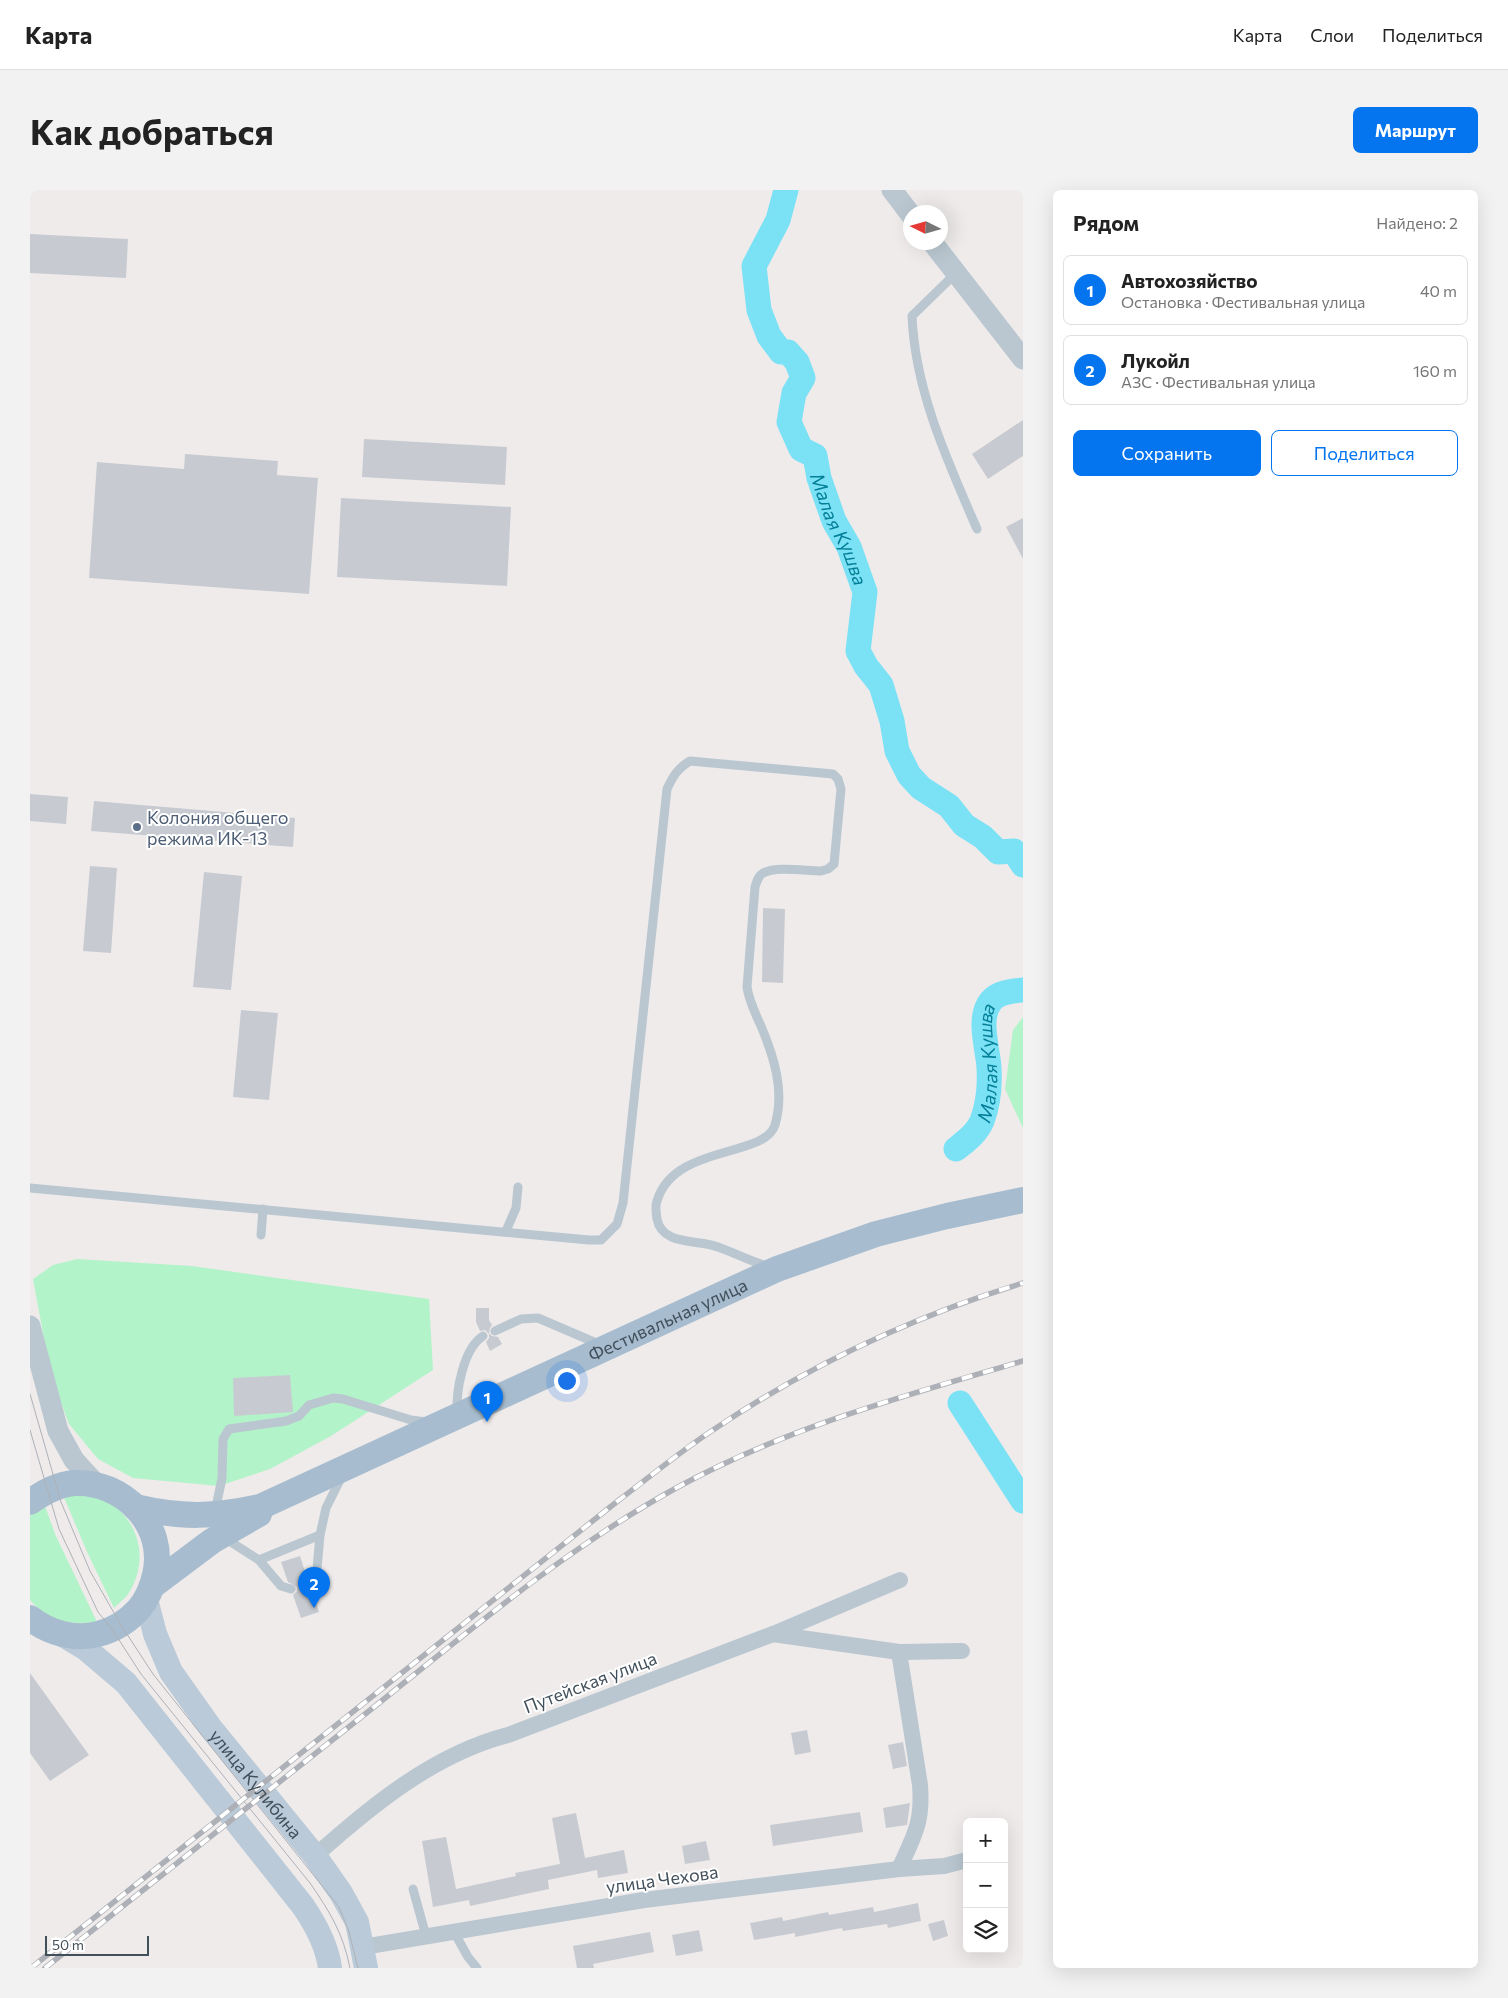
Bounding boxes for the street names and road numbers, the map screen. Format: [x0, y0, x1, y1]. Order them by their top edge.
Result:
street label: Фестивальная улица [584, 1273, 751, 1365]
street label: Путейская улица [520, 1646, 660, 1718]
street label: улица Кулибина [205, 1725, 307, 1843]
street label: улица Чехова [604, 1860, 720, 1898]

